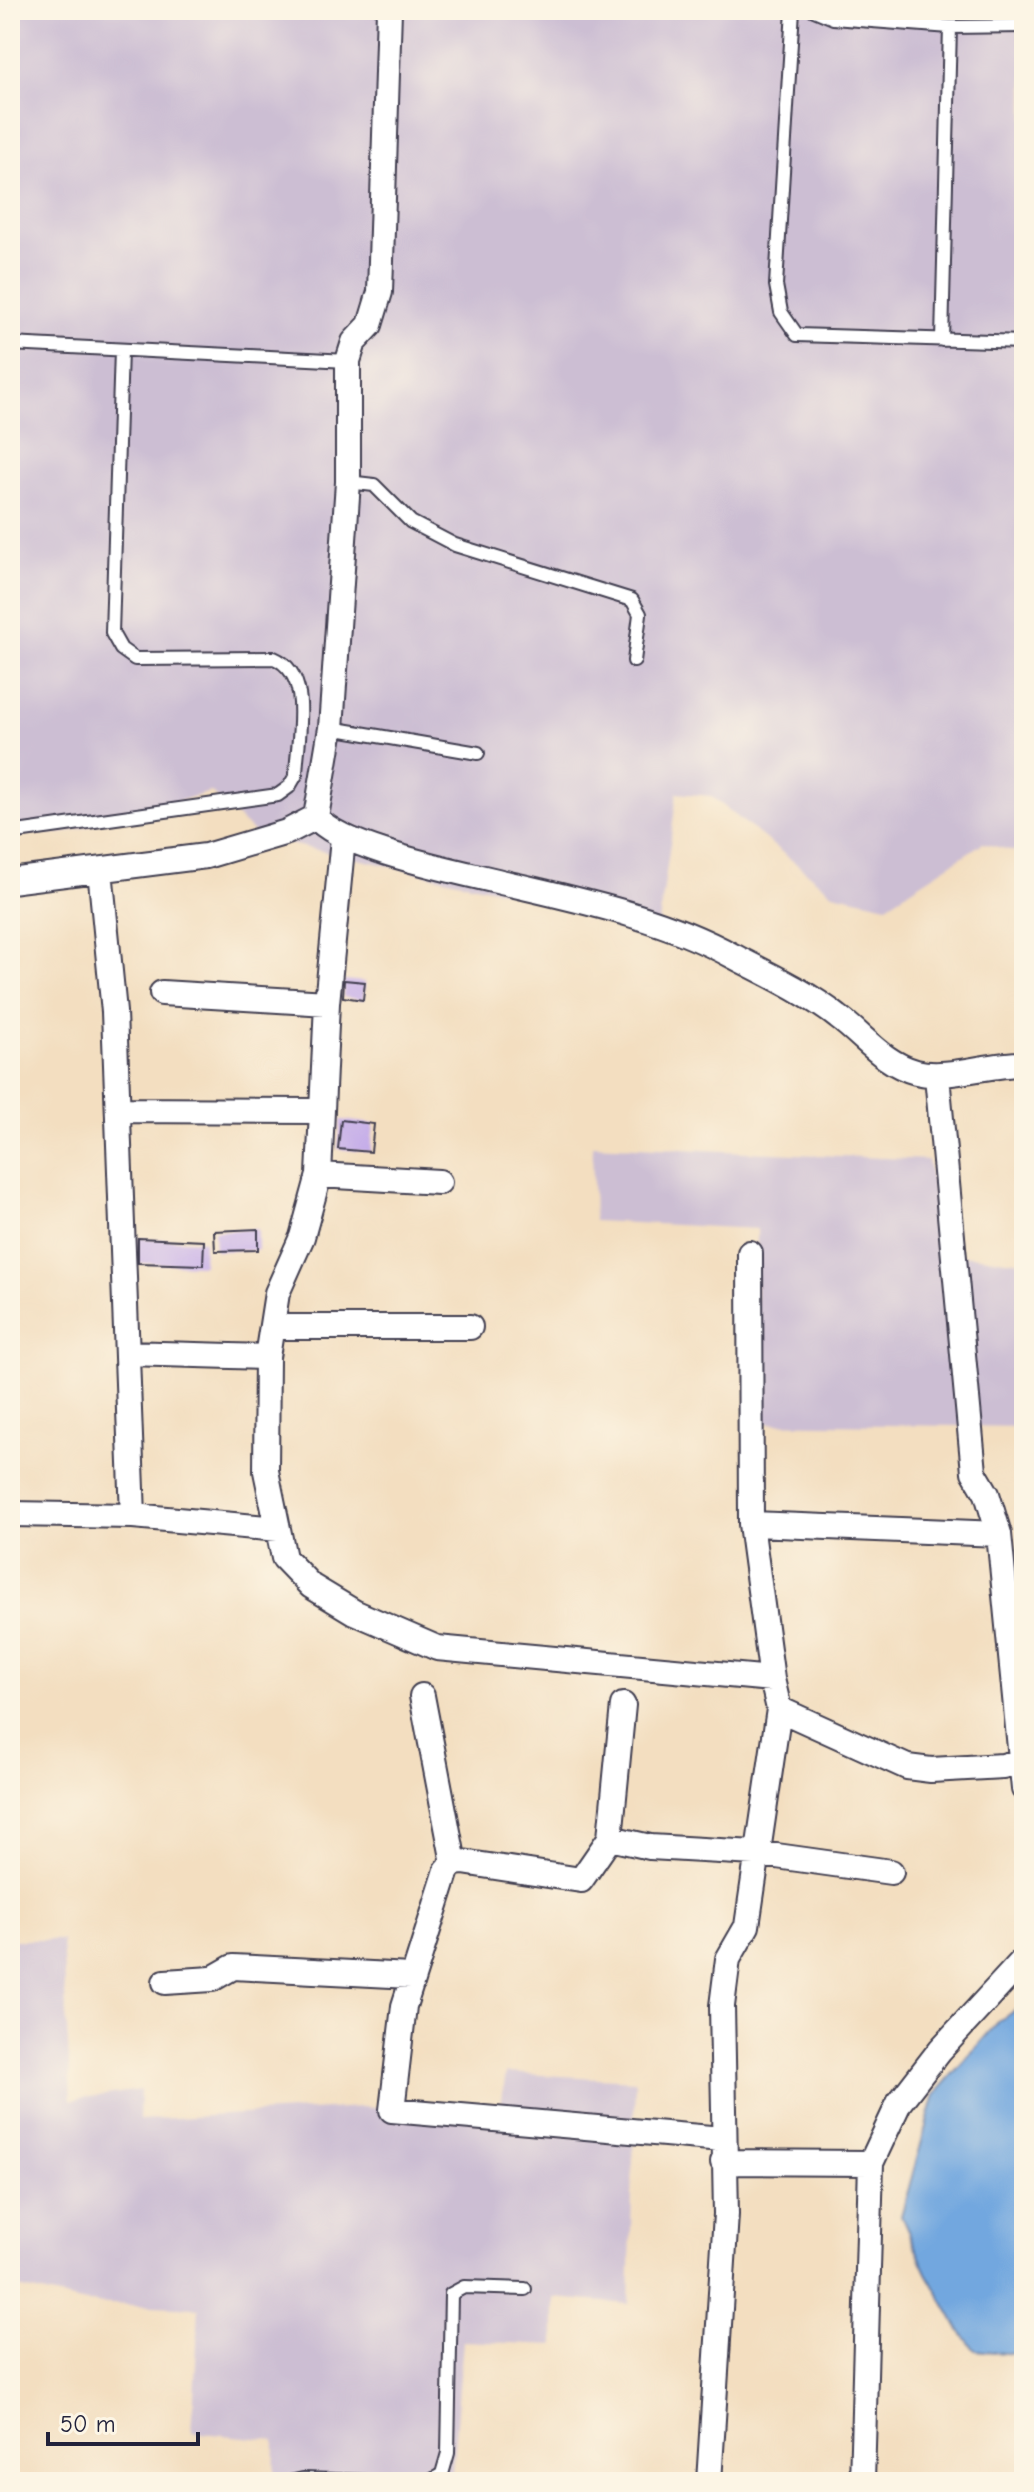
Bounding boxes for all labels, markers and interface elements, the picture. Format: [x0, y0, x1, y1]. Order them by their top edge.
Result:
scale bar [48, 2396, 198, 2446]
text: 50 m [60, 2410, 116, 2438]

